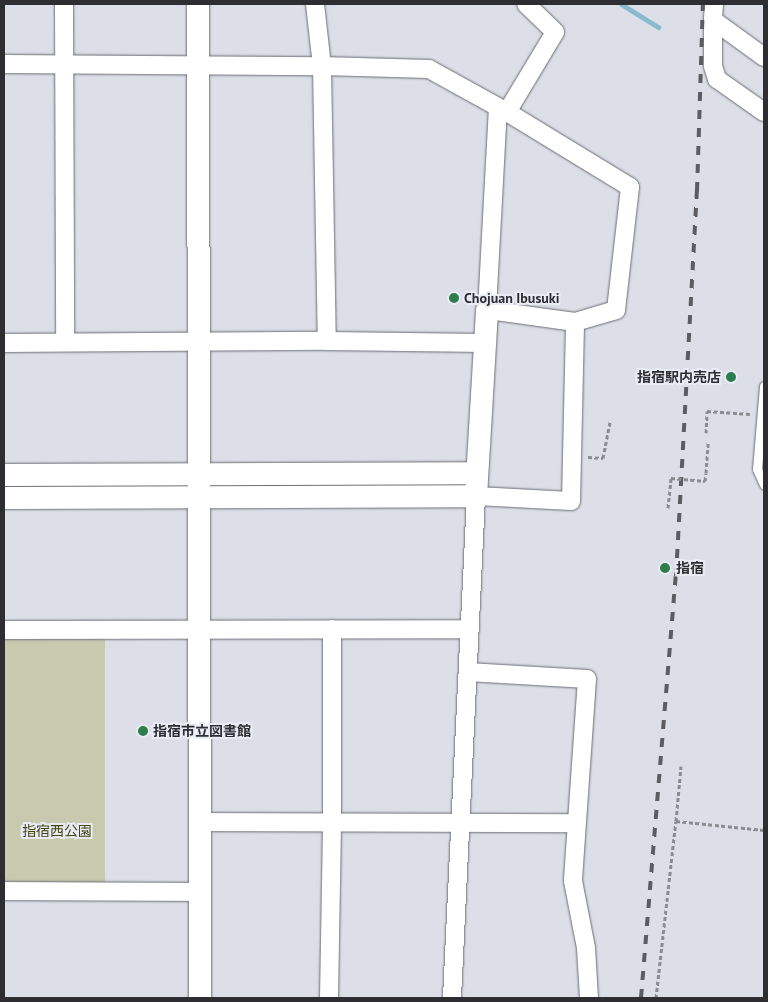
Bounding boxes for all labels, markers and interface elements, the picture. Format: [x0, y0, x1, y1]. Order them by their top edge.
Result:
place label: Chojuan Ibusuki [464, 290, 559, 306]
marker: Chojuan Ibusuki [448, 292, 460, 304]
place label: 指宿駅内売店 [637, 369, 721, 385]
marker: 指宿駅内売店 [725, 371, 737, 383]
place label: 指宿 [676, 560, 704, 576]
marker: 指宿 [658, 561, 672, 575]
place label: 指宿市立図書館 [153, 723, 251, 739]
marker: 指宿市立図書館 [137, 725, 149, 737]
park label: 指宿西公園 [22, 823, 92, 839]

